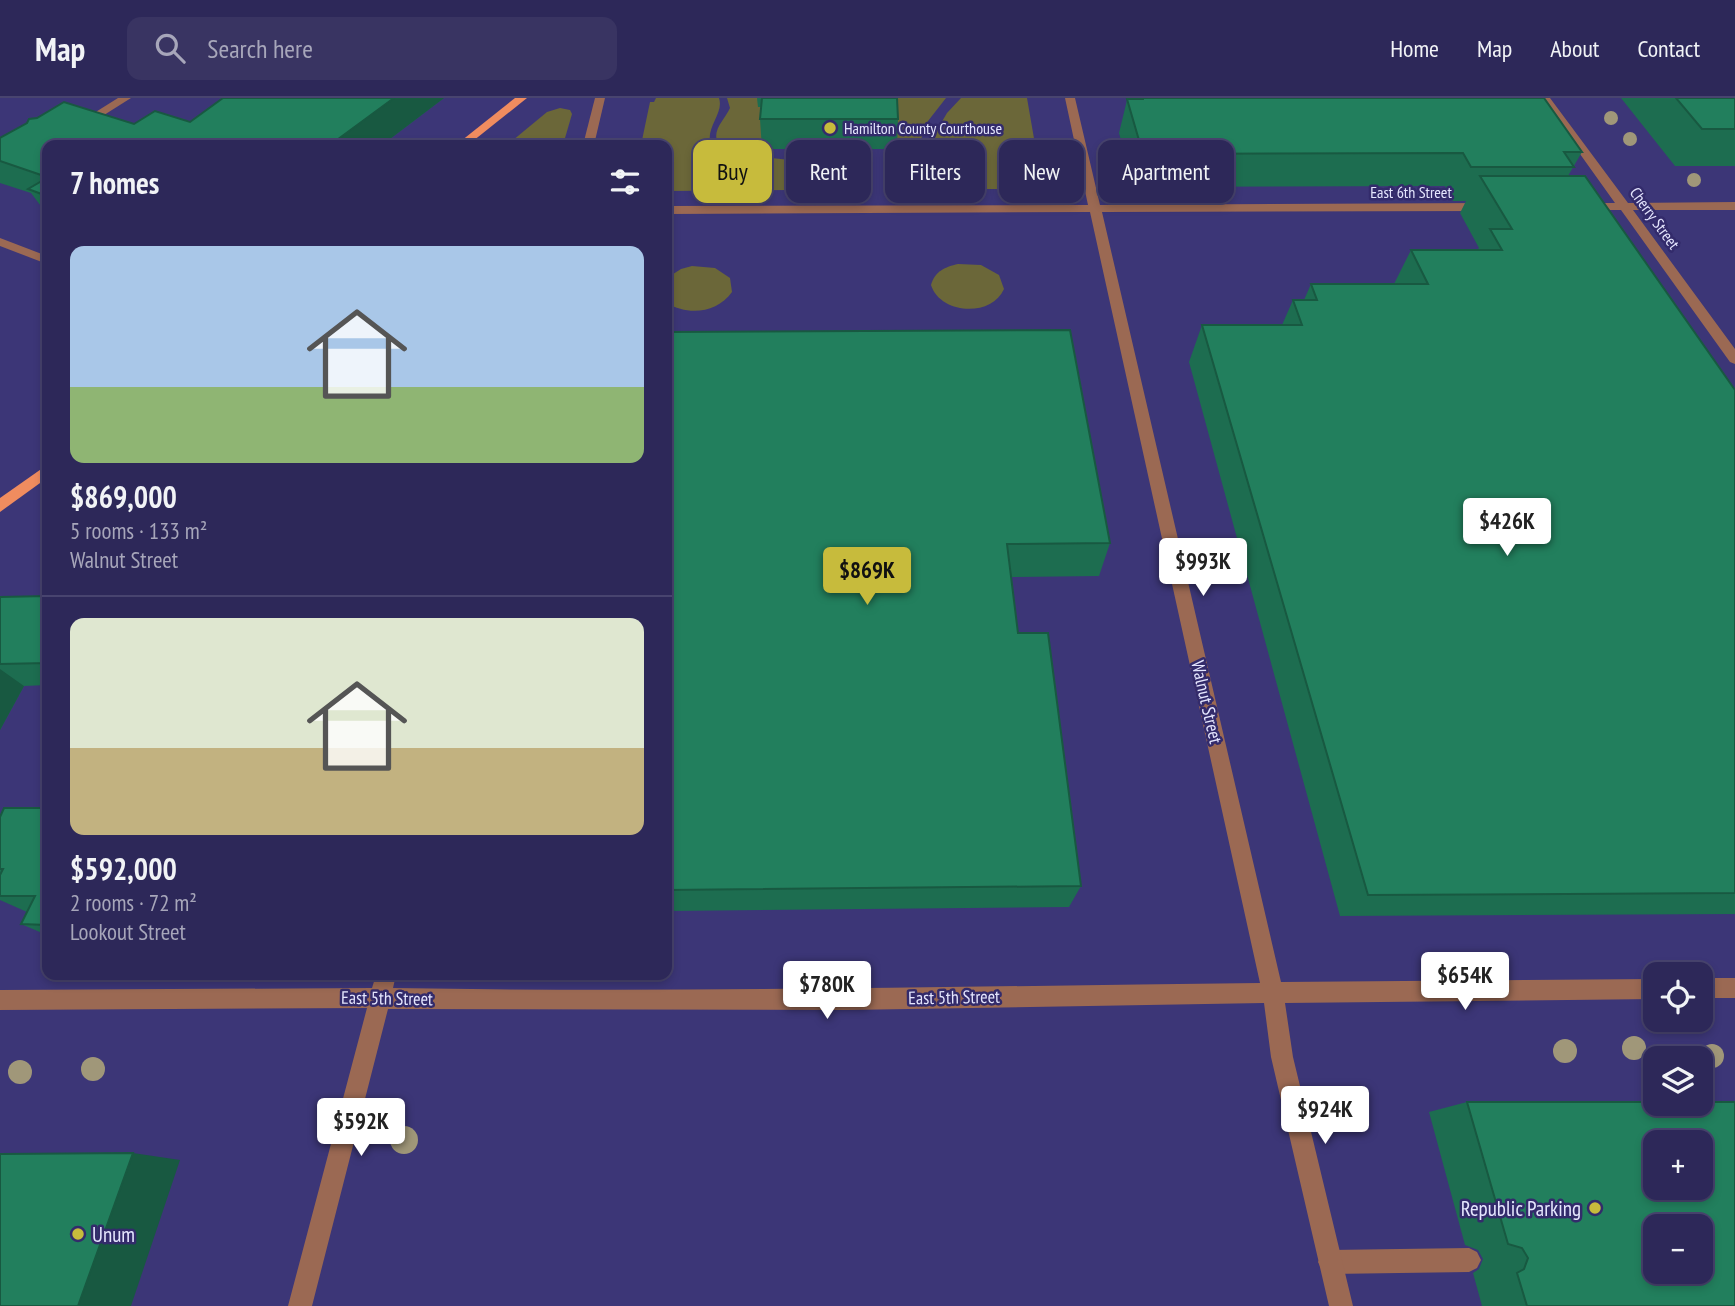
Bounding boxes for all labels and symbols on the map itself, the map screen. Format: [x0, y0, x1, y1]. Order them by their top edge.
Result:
place label: Hamilton County Courthouse [844, 118, 1002, 138]
marker: Hamilton County Courthouse [822, 120, 838, 136]
street label: East 6th Street [1370, 182, 1452, 202]
street label: Cherry Street [1626, 183, 1685, 253]
pin: $426K [1458, 498, 1556, 558]
pin: $993K [1154, 538, 1252, 598]
pin: $869K [818, 547, 916, 607]
street label: Walnut Street [1186, 658, 1228, 746]
pin: $654K [1416, 953, 1514, 1012]
pin: $780K [778, 962, 876, 1021]
street label: East 5th Street [908, 985, 1000, 1009]
street label: East 5th Street [341, 986, 433, 1010]
pin: $924K [1276, 1086, 1374, 1146]
pin: $592K [312, 1098, 410, 1158]
place label: Republic Parking [1461, 1195, 1581, 1222]
marker: Republic Parking [1587, 1200, 1603, 1216]
place label: Unum [92, 1221, 135, 1248]
marker: Unum [70, 1226, 86, 1242]

